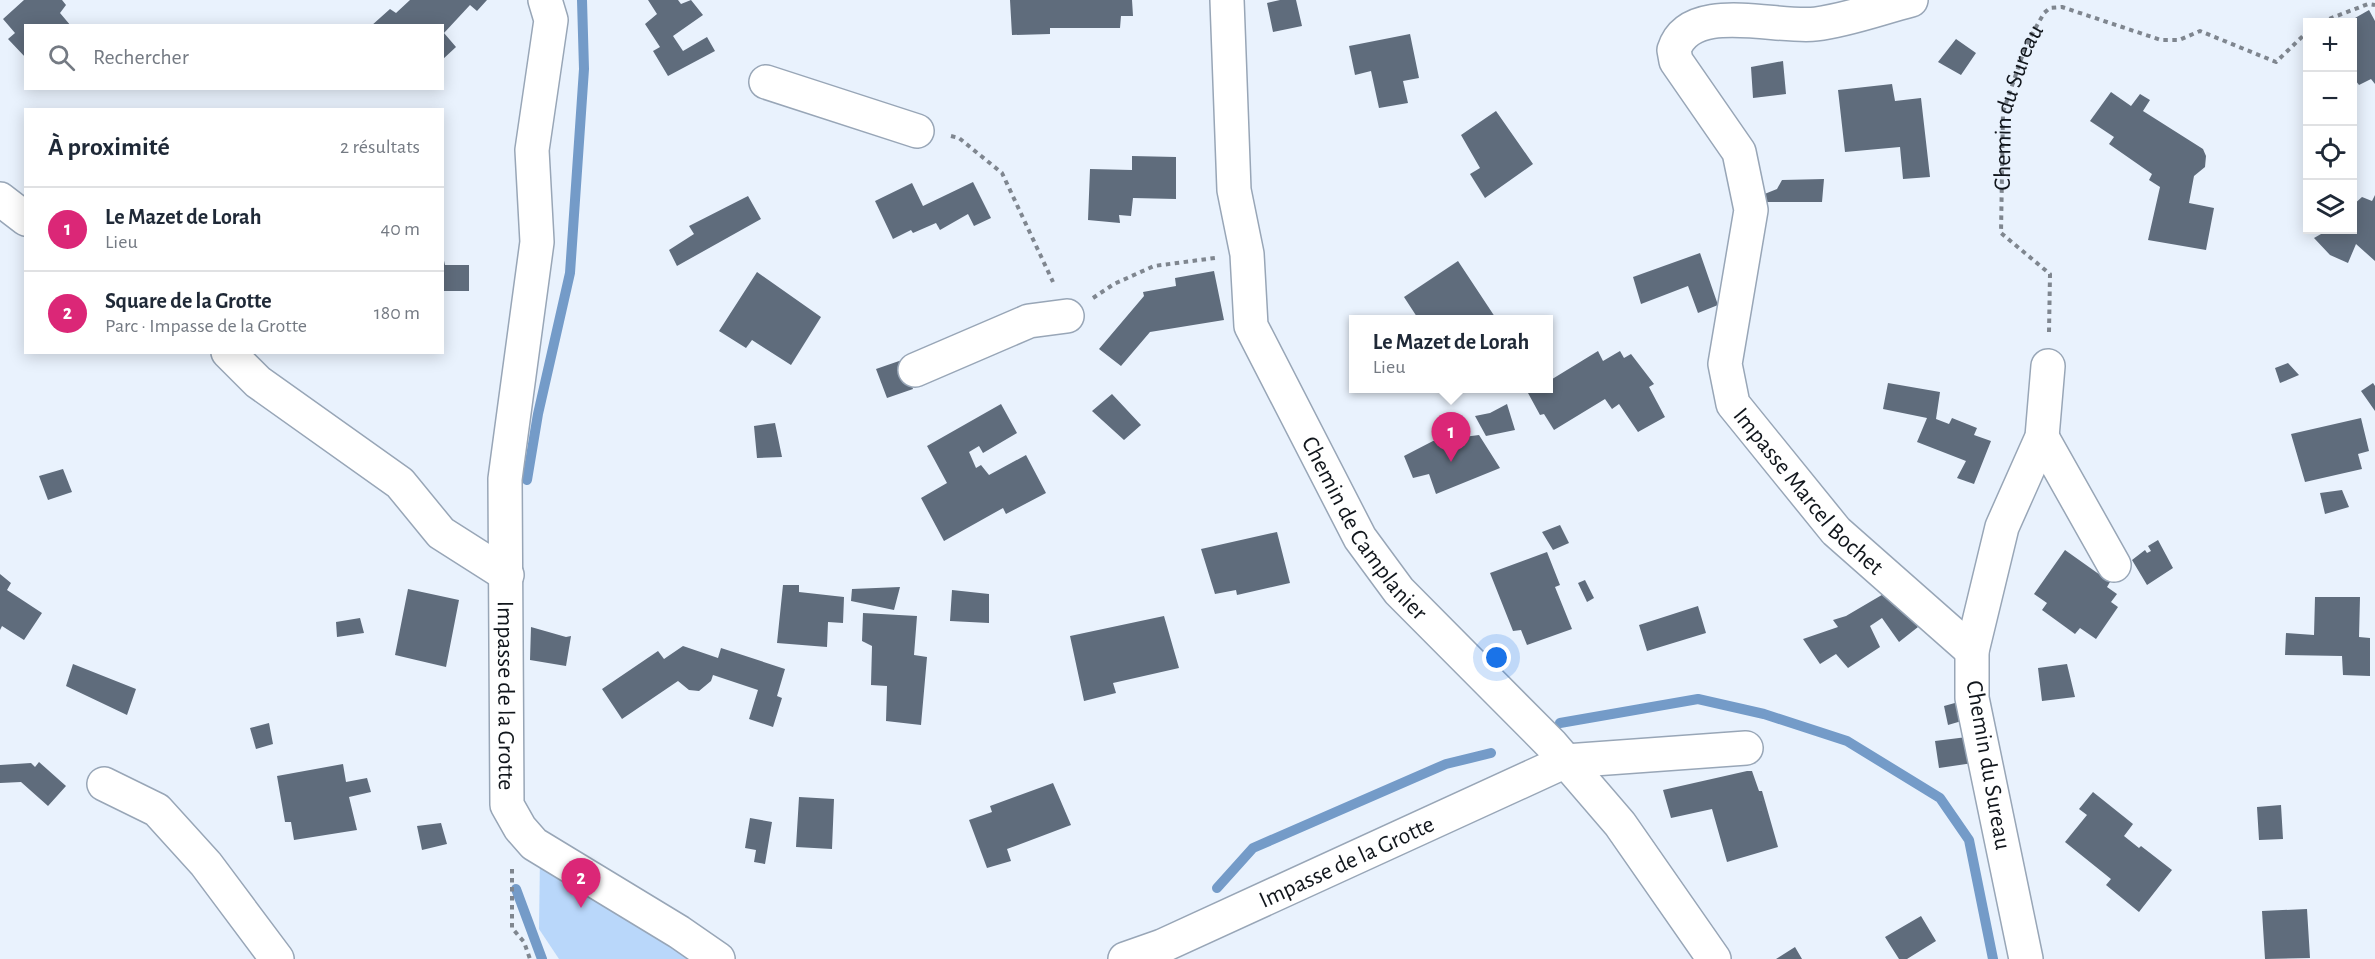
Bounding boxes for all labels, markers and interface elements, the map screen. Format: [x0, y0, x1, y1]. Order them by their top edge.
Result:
map controls [2303, 18, 2357, 234]
button: + [2303, 18, 2357, 72]
street label: Chemin du Sureau [1991, 20, 2048, 191]
search box [24, 24, 444, 90]
icon: search [45, 41, 78, 74]
text: Rechercher [93, 46, 189, 68]
button: − [2303, 72, 2357, 126]
button: locate [2303, 126, 2357, 180]
text: À proximité [48, 134, 170, 160]
text: 2 résultats [340, 137, 420, 157]
button: layers [2303, 180, 2357, 234]
text: Le Mazet de Lorah [105, 206, 261, 228]
text: 1 [64, 219, 71, 239]
text: 40 m [381, 219, 420, 239]
text: Lieu [105, 232, 138, 252]
text: Square de la Grotte [105, 290, 272, 312]
text: 2 [63, 303, 72, 323]
text: 180 m [374, 303, 420, 323]
popup [1349, 315, 1553, 393]
text: Parc · Impasse de la Grotte [105, 316, 307, 336]
text: Le Mazet de Lorah [1373, 331, 1529, 353]
text: Lieu [1373, 357, 1405, 377]
street label: Impasse Marcel Bochet [1728, 404, 1888, 580]
pin: 1 [1432, 412, 1470, 462]
street label: Chemin de Camplanier [1297, 433, 1432, 625]
street label: Impasse de la Grotte [493, 601, 518, 790]
your location [1482, 643, 1511, 672]
street label: Chemin du Sureau [1961, 679, 2015, 852]
street label: Impasse de la Grotte [1256, 812, 1438, 913]
pin: 2 [562, 858, 600, 908]

